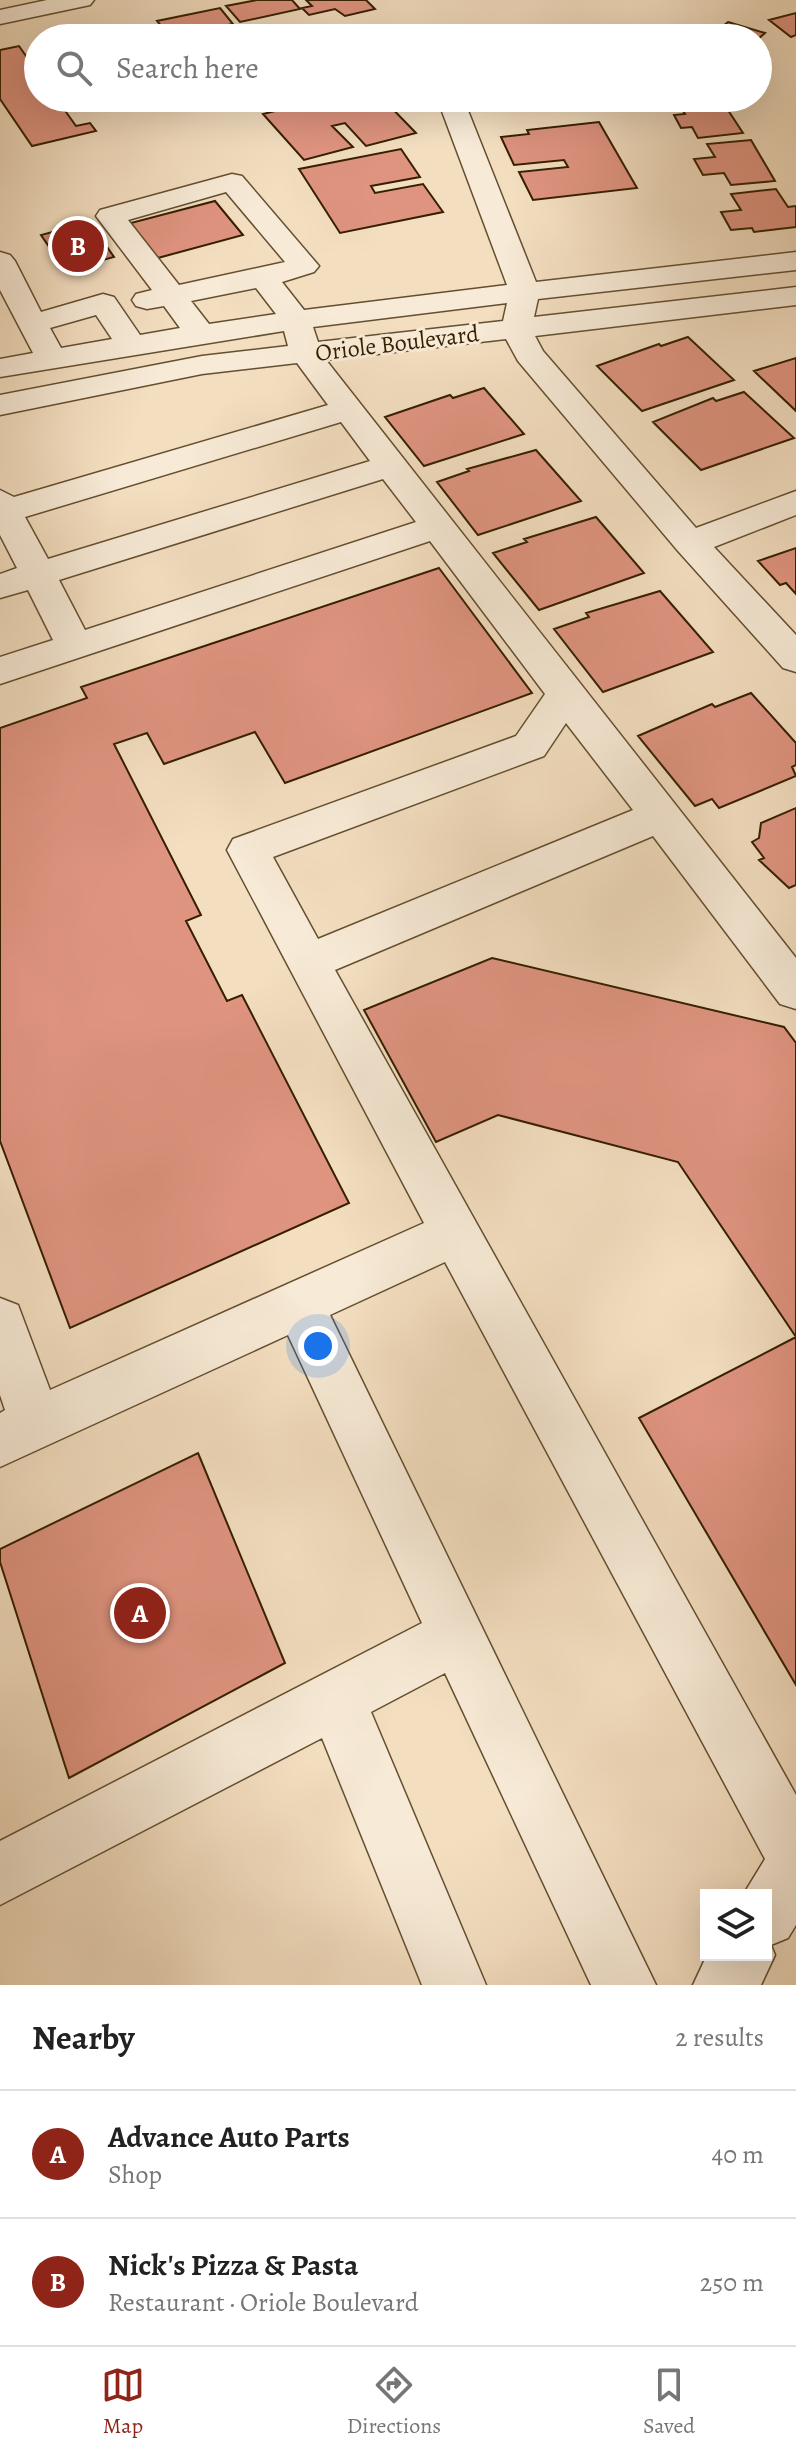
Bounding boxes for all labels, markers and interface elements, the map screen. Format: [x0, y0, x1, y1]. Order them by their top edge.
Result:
search box [24, 24, 772, 112]
icon: search [52, 46, 96, 90]
text: Search here [116, 48, 259, 88]
pin: B [52, 216, 104, 276]
street label: Oriole Boulevard [313, 317, 481, 369]
your location [298, 1326, 338, 1366]
pin: A [114, 1583, 166, 1643]
map controls [700, 1889, 772, 1961]
button: layers [700, 1889, 772, 1961]
text: Nearby [32, 2014, 135, 2061]
text: 2 results [675, 2020, 764, 2055]
text: Advance Auto Parts [108, 2117, 350, 2157]
text: A [50, 2137, 66, 2172]
text: 40 m [712, 2137, 764, 2172]
text: Shop [108, 2157, 162, 2192]
text: Nick's Pizza & Pasta [108, 2245, 359, 2285]
text: B [50, 2265, 66, 2300]
text: 250 m [700, 2265, 764, 2300]
text: Restaurant · Oriole Boulevard [108, 2285, 419, 2320]
tab: Map [101, 2363, 145, 2441]
tab: Directions [347, 2363, 441, 2441]
tab: Saved [643, 2363, 695, 2441]

